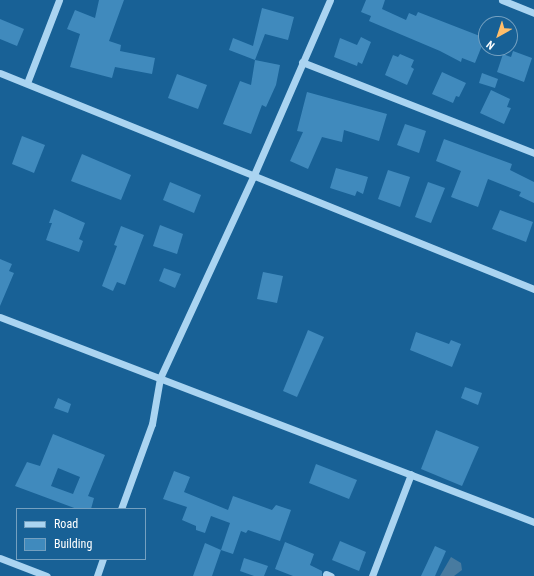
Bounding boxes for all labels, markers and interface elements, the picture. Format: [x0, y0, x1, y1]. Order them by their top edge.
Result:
north arrow [478, 16, 518, 56]
text: N [484, 38, 497, 52]
legend [16, 508, 146, 560]
text: Road [54, 517, 78, 531]
text: Building [54, 537, 92, 551]

